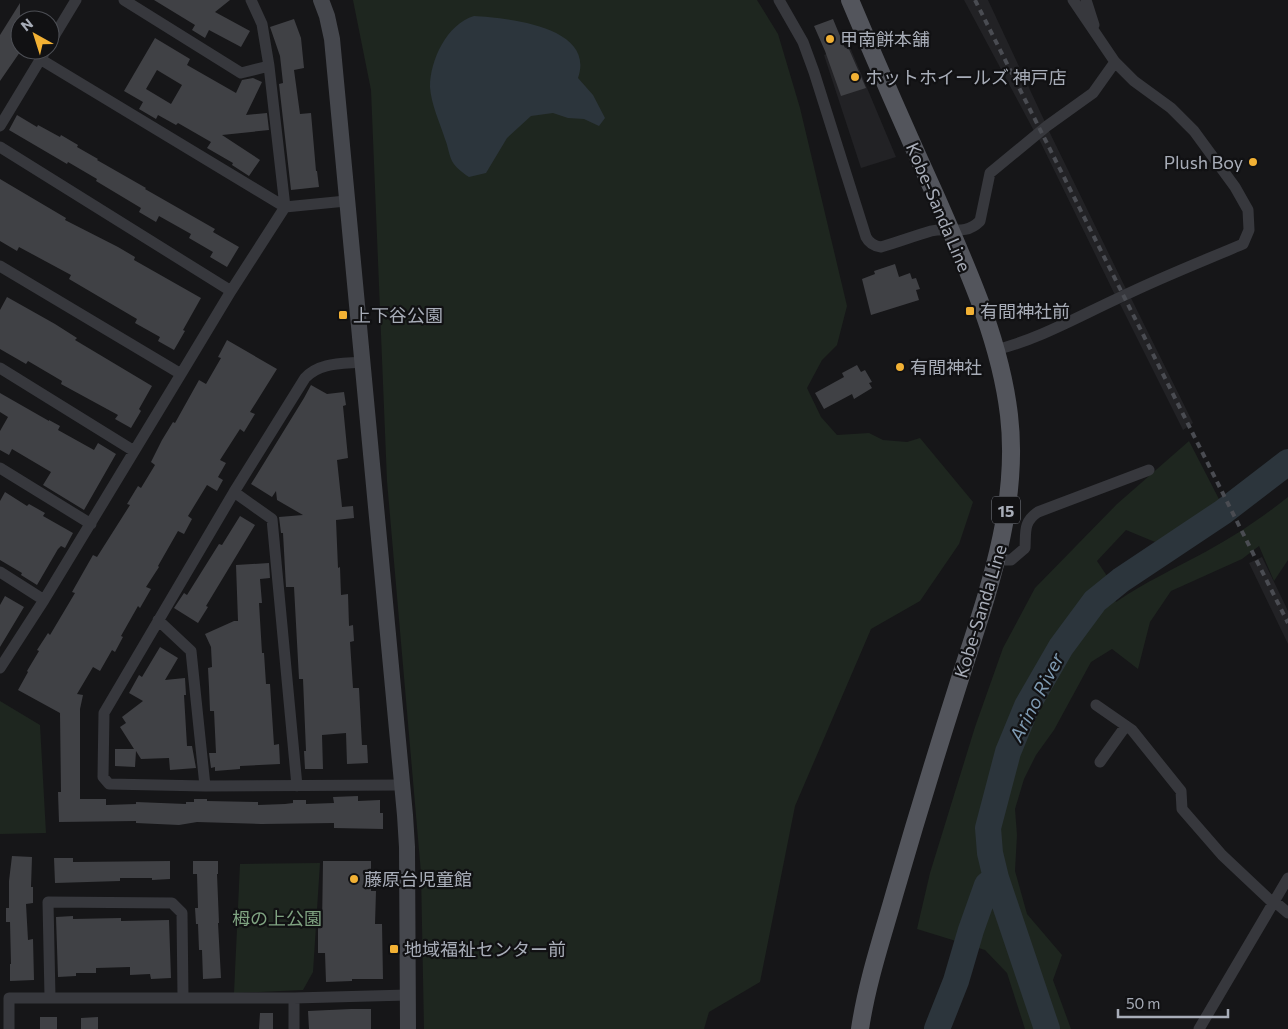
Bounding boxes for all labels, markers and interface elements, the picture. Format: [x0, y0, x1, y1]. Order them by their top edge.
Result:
north arrow [10, 10, 60, 60]
text: N [17, 15, 36, 34]
place label: 甲南餅本舗 [840, 28, 930, 50]
marker: 甲南餅本舗 [824, 33, 836, 45]
place label: ホットホイールズ 神戸店 [865, 66, 1066, 88]
marker: ホットホイールズ 神戸店 [849, 71, 861, 83]
street label: Kobe-Sanda Line [902, 139, 976, 275]
place label: Plush Boy [1164, 151, 1243, 173]
marker: Plush Boy [1247, 156, 1259, 168]
place label: 有間神社前 [980, 300, 1070, 322]
place label: 上下谷公園 [353, 304, 443, 326]
marker: 有間神社前 [964, 305, 976, 317]
marker: 上下谷公園 [337, 309, 349, 321]
place label: 有間神社 [910, 356, 982, 378]
marker: 有間神社 [894, 361, 906, 373]
road number: 15 [992, 496, 1020, 524]
street label: Kobe-Sanda Line [949, 542, 1011, 680]
water label: Arino River [1003, 648, 1069, 746]
place label: 藤原台児童館 [364, 868, 472, 890]
marker: 藤原台児童館 [348, 873, 360, 885]
park label: 栂の上公園 [232, 907, 322, 929]
place label: 地域福祉センター前 [404, 938, 566, 960]
marker: 地域福祉センター前 [388, 943, 400, 955]
scale bar [1118, 986, 1228, 1018]
text: 50 m [1126, 994, 1160, 1012]

